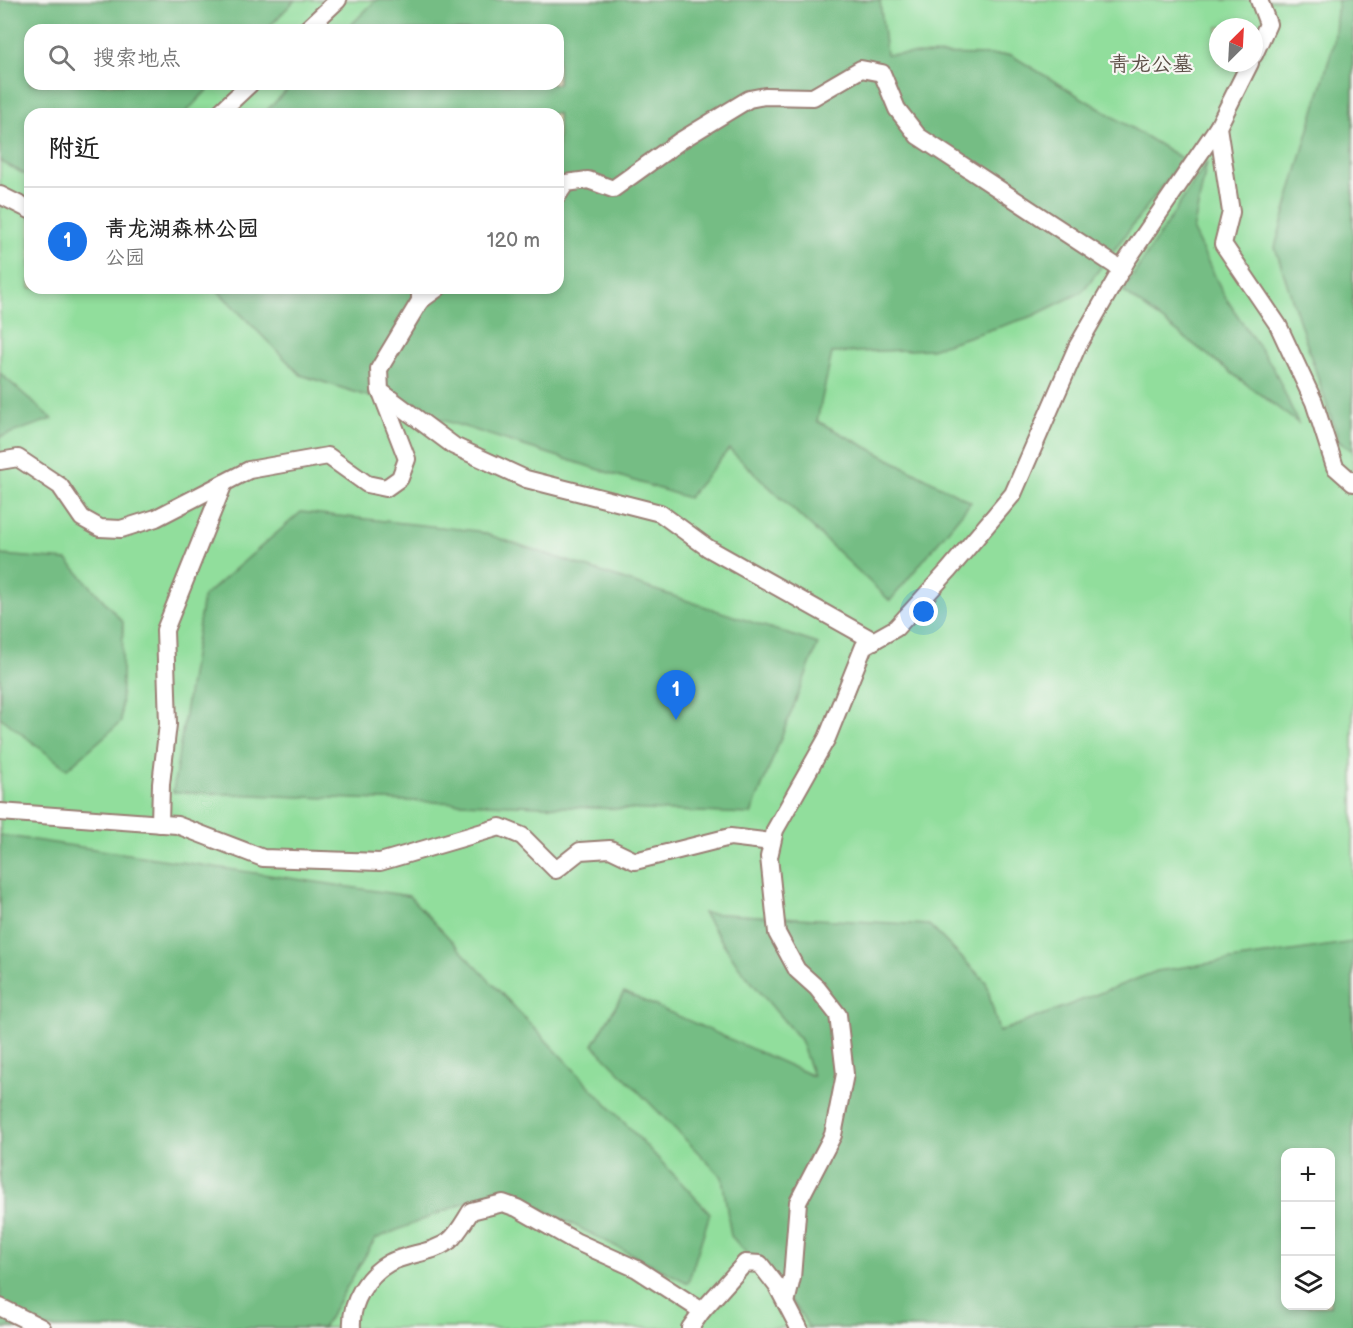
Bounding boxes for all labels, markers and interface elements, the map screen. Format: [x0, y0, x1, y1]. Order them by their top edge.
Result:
north arrow [1209, 18, 1263, 72]
search box [24, 24, 564, 90]
icon: search [45, 41, 78, 74]
text: 搜索地点 [93, 45, 181, 72]
park label: 青龙公墓 [1109, 52, 1193, 77]
text: 附近 [48, 134, 100, 165]
text: 青龙湖森林公园 [105, 216, 259, 243]
text: 1 [63, 229, 72, 253]
text: 120 m [487, 229, 540, 253]
text: 公园 [105, 246, 145, 270]
your location [909, 597, 938, 626]
pin: 1 [656, 670, 696, 720]
map controls [1281, 1148, 1335, 1310]
button: + [1281, 1148, 1335, 1202]
button: − [1281, 1202, 1335, 1256]
button: layers [1281, 1256, 1335, 1310]

